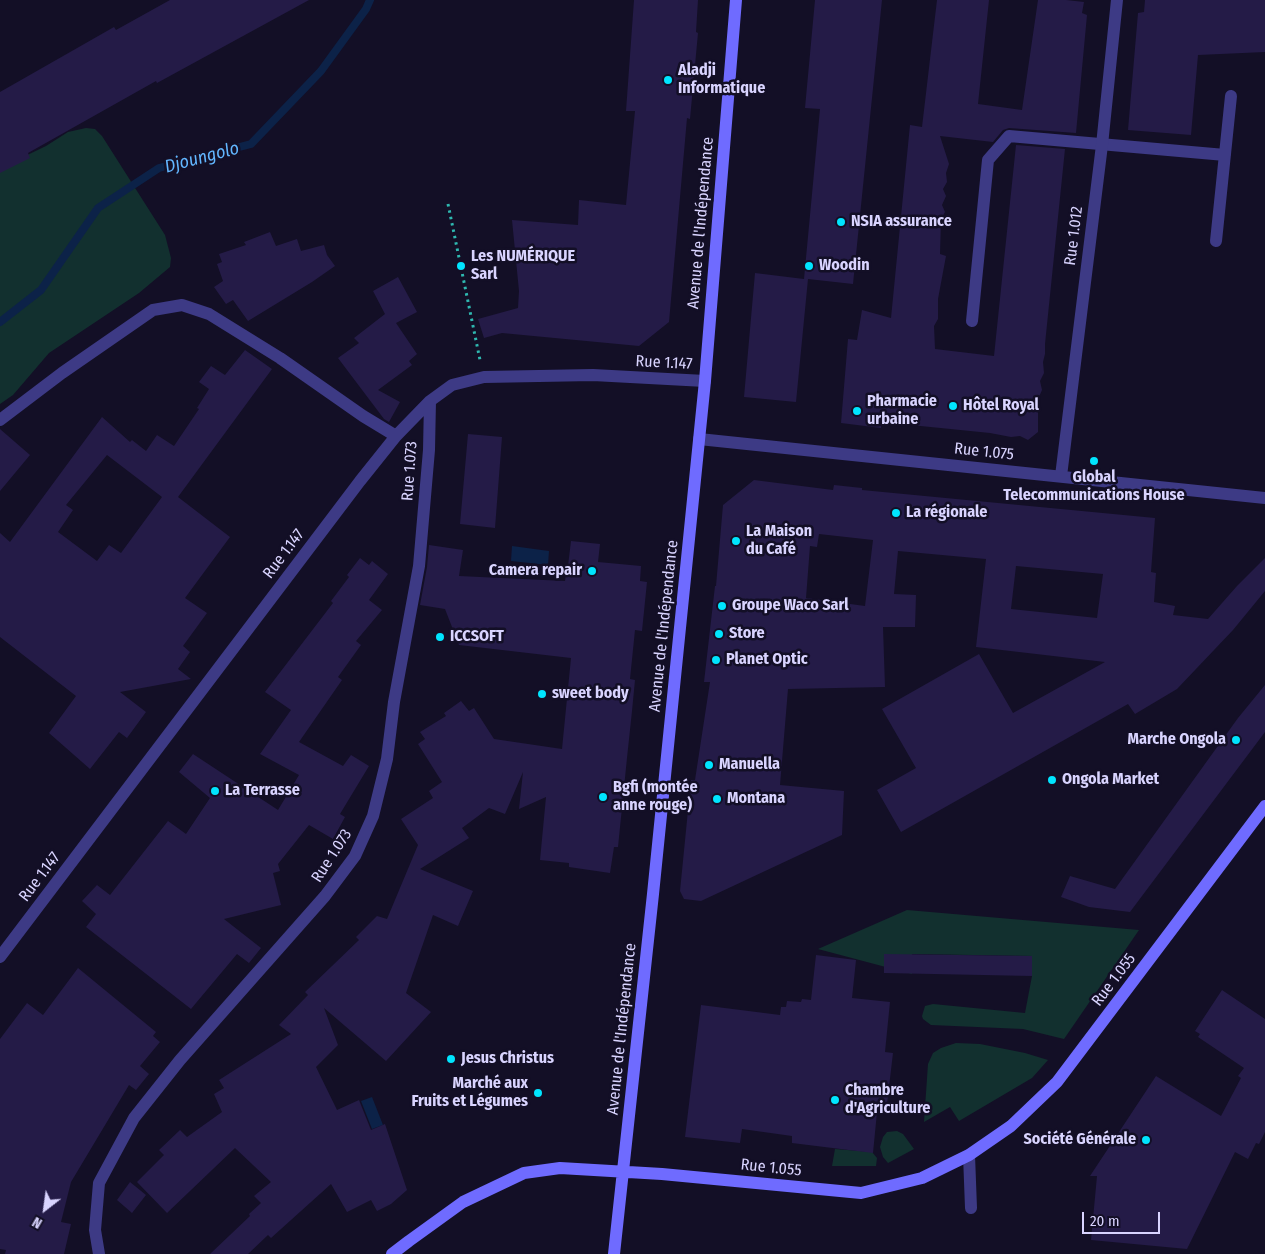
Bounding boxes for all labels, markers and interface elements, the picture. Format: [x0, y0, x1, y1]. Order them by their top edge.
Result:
place label: Aladji Informatique [678, 61, 765, 99]
marker: Aladji Informatique [662, 74, 674, 86]
street label: Avenue de l'Indépendance [684, 136, 718, 310]
water label: Djoungolo [162, 138, 242, 178]
street label: Rue 1.012 [1061, 205, 1087, 267]
place label: NSIA assurance [851, 212, 952, 232]
marker: NSIA assurance [835, 216, 847, 228]
place label: Les NUMÉRIQUE Sarl [471, 247, 575, 285]
place label: Woodin [819, 256, 870, 276]
marker: Les NUMÉRIQUE Sarl [455, 260, 467, 272]
marker: Woodin [803, 260, 815, 272]
street label: Rue 1.147 [635, 352, 693, 374]
place label: Pharmacie urbaine [867, 392, 937, 430]
place label: Hôtel Royal [963, 396, 1039, 416]
marker: Hôtel Royal [947, 400, 959, 412]
marker: Pharmacie urbaine [851, 405, 863, 417]
street label: Rue 1.075 [953, 439, 1015, 465]
street label: Rue 1.073 [398, 440, 422, 502]
marker: Global Telecommunications House [1088, 455, 1100, 467]
place label: Global Telecommunications House [1003, 468, 1185, 506]
place label: La régionale [906, 503, 987, 523]
marker: La régionale [890, 507, 902, 519]
place label: La Maison du Café [746, 522, 812, 560]
street label: Rue 1.147 [259, 525, 309, 583]
marker: La Maison du Café [730, 535, 742, 547]
street label: Avenue de l'Indépendance [645, 539, 683, 713]
place label: Camera repair [489, 561, 582, 581]
marker: Camera repair [586, 565, 598, 577]
place label: Groupe Waco Sarl [732, 596, 849, 616]
marker: Groupe Waco Sarl [716, 600, 728, 612]
place label: Store [729, 624, 765, 644]
place label: ICCSOFT [450, 627, 504, 647]
marker: Store [713, 628, 725, 640]
marker: ICCSOFT [434, 631, 446, 643]
place label: Planet Optic [726, 650, 808, 670]
marker: Planet Optic [710, 654, 722, 666]
place label: sweet body [552, 684, 629, 704]
marker: sweet body [536, 688, 548, 700]
place label: Marche Ongola [1127, 730, 1226, 750]
marker: Marche Ongola [1230, 734, 1242, 746]
place label: Manuella [719, 755, 780, 775]
marker: Manuella [703, 759, 715, 771]
place label: Ongola Market [1062, 770, 1159, 790]
marker: Ongola Market [1046, 774, 1058, 786]
place label: Bgfi (montée anne rouge) [613, 778, 697, 816]
place label: La Terrasse [225, 781, 300, 801]
marker: La Terrasse [209, 785, 221, 797]
place label: Montana [727, 789, 785, 809]
marker: Bgfi (montée anne rouge) [597, 791, 609, 803]
marker: Montana [711, 793, 723, 805]
street label: Rue 1.073 [308, 826, 356, 886]
street label: Rue 1.147 [15, 848, 65, 906]
street label: Avenue de l'Indépendance [603, 942, 641, 1116]
street label: Rue 1.055 [1088, 950, 1140, 1010]
place label: Jesus Christus [461, 1049, 554, 1069]
marker: Jesus Christus [445, 1053, 457, 1065]
place label: Marché aux Fruits et Légumes [412, 1074, 528, 1112]
place label: Chambre d'Agriculture [845, 1081, 930, 1119]
marker: Marché aux Fruits et Légumes [532, 1087, 544, 1099]
marker: Chambre d'Agriculture [829, 1094, 841, 1106]
place label: Société Générale [1024, 1130, 1136, 1150]
marker: Société Générale [1140, 1134, 1152, 1146]
street label: Rue 1.055 [740, 1155, 802, 1181]
north arrow [20, 1184, 70, 1234]
scale bar [1085, 1202, 1162, 1234]
text: 20 m [1090, 1212, 1120, 1230]
text: N [29, 1213, 45, 1232]

